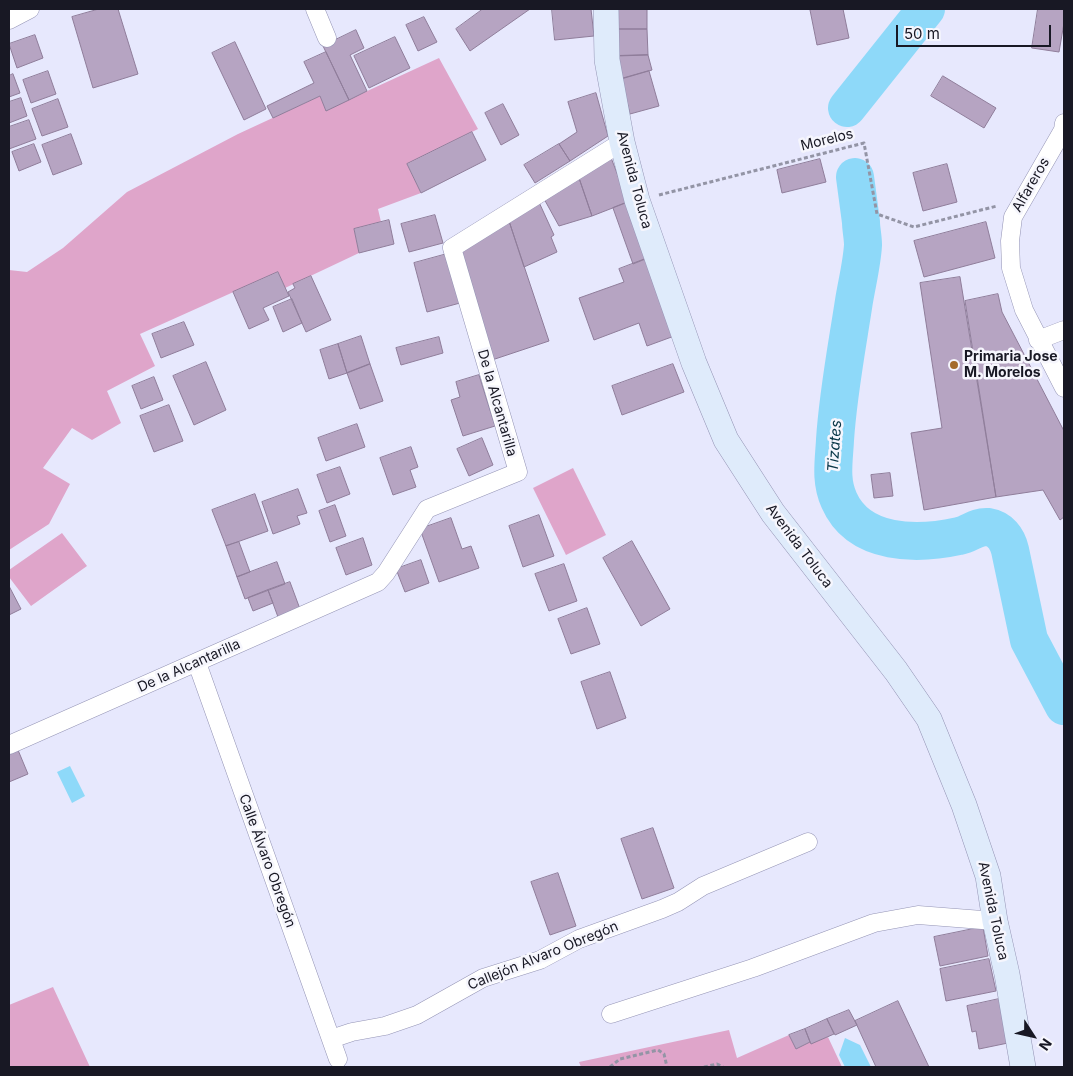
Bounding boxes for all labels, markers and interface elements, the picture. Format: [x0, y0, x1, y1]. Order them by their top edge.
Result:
scale bar [898, 15, 1053, 47]
text: 50 m [904, 24, 940, 43]
street label: Morelos [799, 125, 855, 155]
street label: Avenida Toluca [613, 129, 655, 231]
street label: Alfareros [1009, 155, 1053, 215]
street label: De la Alcantarilla [474, 347, 520, 459]
place label: Primaria Jose M. Morelos [964, 349, 1058, 382]
marker: Primaria Jose M. Morelos [948, 359, 960, 371]
water label: Tizates [824, 419, 846, 473]
street label: Avenida Toluca [762, 501, 836, 591]
street label: De la Alcantarilla [135, 636, 243, 696]
street label: Calle Álvaro Obregón [235, 792, 299, 930]
street label: Avenida Toluca [974, 860, 1012, 962]
street label: Callejón Alvaro Obregón [465, 918, 621, 994]
north arrow [1008, 1011, 1058, 1061]
text: N [1036, 1036, 1056, 1054]

